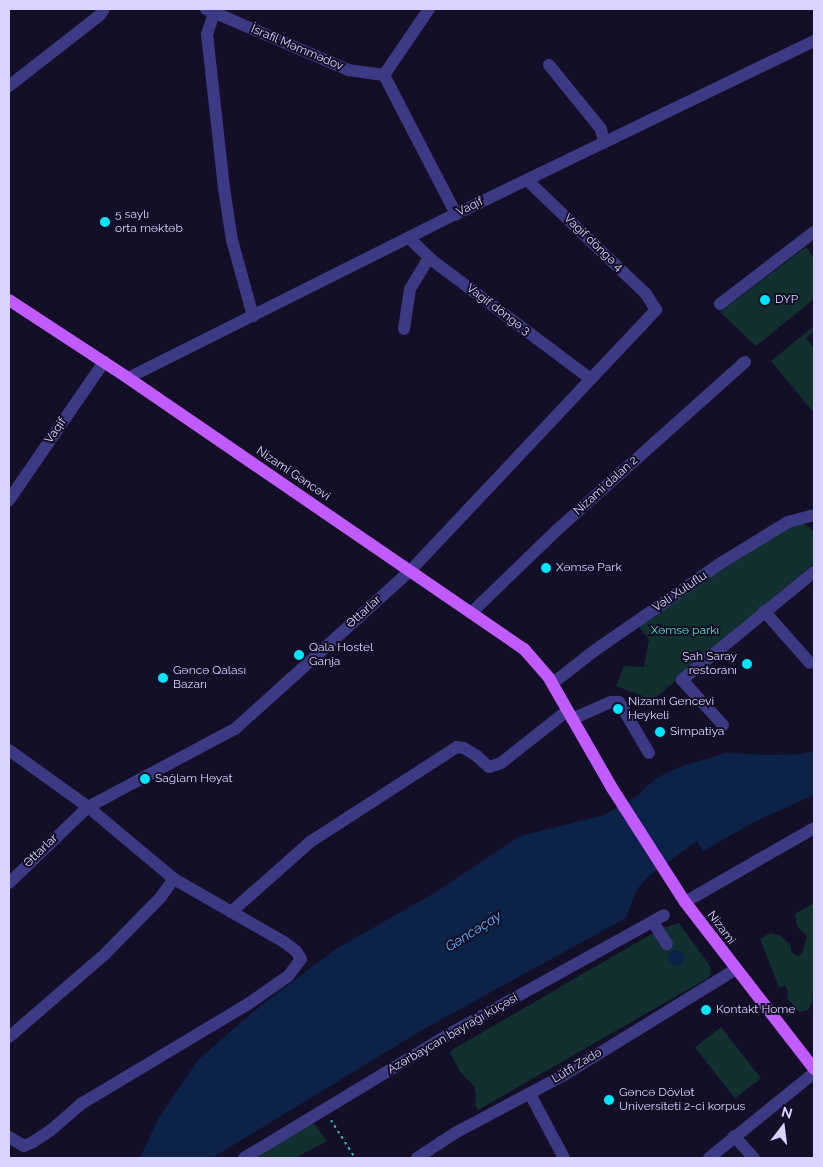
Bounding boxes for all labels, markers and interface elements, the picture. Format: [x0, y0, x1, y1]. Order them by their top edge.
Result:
street label: İsrafil Məmmədov [249, 22, 345, 74]
street label: Vaqif [454, 194, 486, 220]
place label: 5 saylı orta məktəb [115, 208, 183, 236]
street label: Vagif döngə 4 [560, 211, 626, 275]
marker: 5 saylı orta məktəb [99, 216, 111, 228]
street label: Vagif döngə 3 [463, 281, 533, 339]
place label: DYP [775, 293, 798, 307]
marker: DYP [759, 294, 771, 306]
street label: Vaqif [42, 415, 70, 447]
street label: Nizami Gəncəvi [253, 444, 333, 504]
street label: Nizami dalan 2 [571, 454, 641, 518]
place label: Xəmsə Park [556, 561, 622, 575]
marker: Xəmsə Park [540, 562, 552, 574]
street label: Vəli Xuluflu [650, 569, 710, 615]
street label: Əttarlar [344, 593, 384, 631]
park label: Xəmsə parkı [651, 624, 719, 638]
place label: Qala Hostel Ganja [309, 641, 373, 669]
marker: Qala Hostel Ganja [293, 649, 305, 661]
place label: Şah Saray restoranı [682, 650, 737, 678]
marker: Şah Saray restoranı [741, 658, 753, 670]
place label: Gəncə Qalası Bazarı [173, 664, 246, 692]
marker: Gəncə Qalası Bazarı [157, 672, 169, 684]
place label: Nizami Gencevi Heykeli [628, 695, 714, 723]
marker: Nizami Gencevi Heykeli [612, 703, 624, 715]
place label: Simpatiya [670, 725, 724, 739]
marker: Simpatiya [654, 726, 666, 738]
place label: Sağlam Həyat [155, 772, 233, 786]
marker: Sağlam Həyat [139, 773, 151, 785]
street label: Əttarlar [21, 831, 61, 871]
water label: Gəncəçay [442, 907, 504, 955]
street label: Nizami [704, 909, 738, 947]
street label: Azərbaycan bayrağı küçəsi [385, 991, 521, 1077]
place label: Kontakt Home [716, 1003, 795, 1017]
marker: Kontakt Home [700, 1004, 712, 1016]
street label: Lütfi Zadə [549, 1045, 605, 1087]
place label: Gəncə Dövlət Universiteti 2-ci korpus [619, 1086, 745, 1114]
marker: Gəncə Dövlət Universiteti 2-ci korpus [603, 1094, 615, 1106]
north arrow [758, 1102, 808, 1152]
text: N [780, 1103, 794, 1122]

